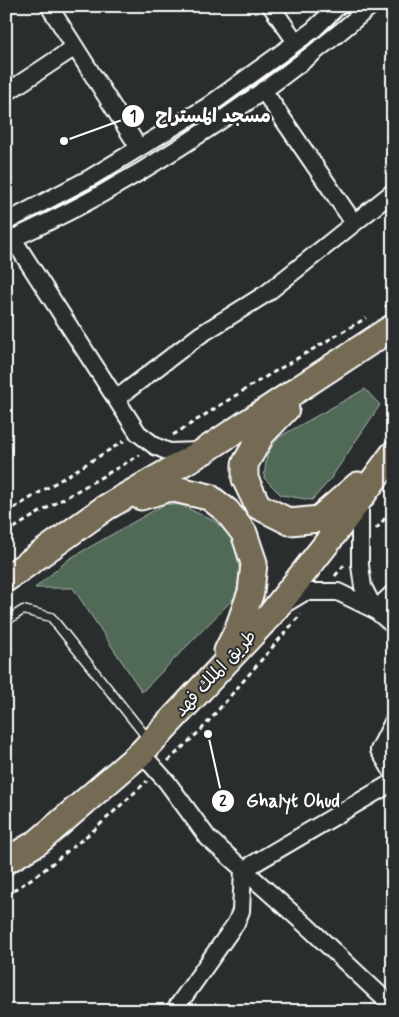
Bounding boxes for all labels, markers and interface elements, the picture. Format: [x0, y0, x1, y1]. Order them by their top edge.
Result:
callout: مسجد المستراح [120, 99, 281, 133]
text: مسجد المستراح [155, 104, 271, 129]
text: 1 [130, 107, 136, 127]
street label: طريق الملك فهد [169, 625, 262, 722]
callout: Ghalyt Ohud [211, 784, 351, 818]
text: Ghalyt Ohud [246, 789, 340, 815]
text: 2 [219, 792, 227, 812]

